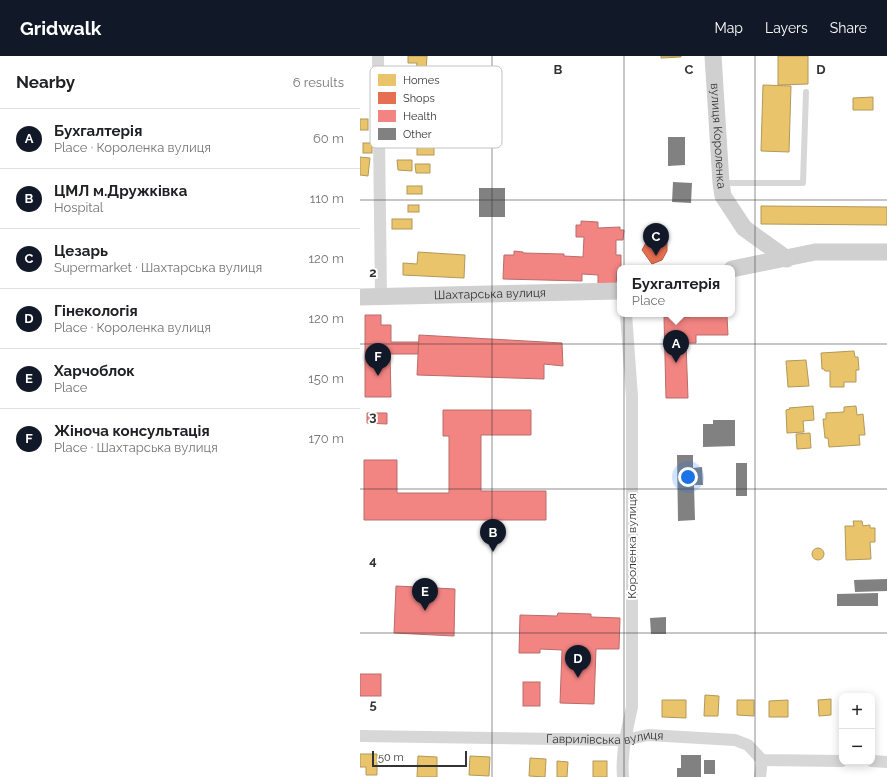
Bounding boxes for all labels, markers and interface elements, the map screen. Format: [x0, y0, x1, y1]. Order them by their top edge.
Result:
text: Gridwalk [20, 17, 101, 39]
text: Map [715, 20, 743, 36]
text: Layers [765, 20, 808, 36]
text: Share [830, 20, 867, 36]
text: B [554, 62, 563, 77]
text: C [685, 62, 694, 77]
text: D [816, 62, 826, 77]
legend [370, 66, 502, 148]
text: Nearby [16, 72, 75, 92]
text: Homes [403, 74, 439, 87]
text: 6 results [293, 75, 344, 90]
street label: вулиця Короленка [708, 83, 729, 190]
text: Shops [403, 92, 435, 105]
text: Health [403, 110, 437, 123]
text: Бухгалтерія [54, 122, 142, 140]
text: Other [403, 128, 432, 141]
text: A [25, 131, 33, 146]
text: 60 m [313, 131, 344, 146]
text: Place · Короленка вулиця [54, 140, 211, 155]
text: ЦМЛ м.Дружківка [54, 182, 187, 200]
text: B [25, 191, 33, 206]
text: 110 m [310, 191, 344, 206]
text: Hospital [54, 200, 103, 215]
pin: C [643, 223, 669, 256]
text: Цезарь [54, 242, 108, 260]
text: C [25, 251, 33, 266]
text: 120 m [308, 251, 344, 266]
text: Supermarket · Шахтарська вулиця [54, 260, 262, 275]
text: 2 [369, 265, 377, 280]
popup [617, 265, 735, 317]
text: Бухгалтерія [632, 275, 720, 293]
street label: Шахтарська вулиця [434, 286, 546, 302]
text: Place [632, 293, 665, 308]
text: Гінекологія [54, 302, 138, 320]
text: D [24, 311, 34, 326]
text: 120 m [308, 311, 344, 326]
text: Place · Короленка вулиця [54, 320, 211, 335]
pin: A [663, 330, 689, 363]
pin: F [365, 343, 391, 376]
text: Харчоблок [54, 362, 135, 380]
text: E [25, 371, 33, 386]
text: 150 m [308, 371, 344, 386]
text: Place [54, 380, 87, 395]
text: 3 [369, 409, 377, 424]
text: Жіноча консультація [54, 422, 210, 440]
text: F [25, 431, 33, 446]
text: 170 m [308, 431, 344, 446]
text: Place · Шахтарська вулиця [54, 440, 218, 455]
your location [678, 467, 698, 487]
street label: Короленка вулиця [625, 493, 639, 599]
pin: B [480, 519, 506, 552]
text: 4 [369, 553, 377, 568]
pin: E [412, 578, 438, 611]
pin: D [565, 645, 591, 678]
map controls [839, 693, 875, 765]
button: + [839, 693, 875, 729]
text: 5 [369, 697, 377, 712]
street label: Гаврилівська вулиця [546, 728, 664, 747]
button: − [839, 729, 875, 765]
scale bar [372, 749, 467, 768]
text: 50 m [378, 751, 404, 764]

